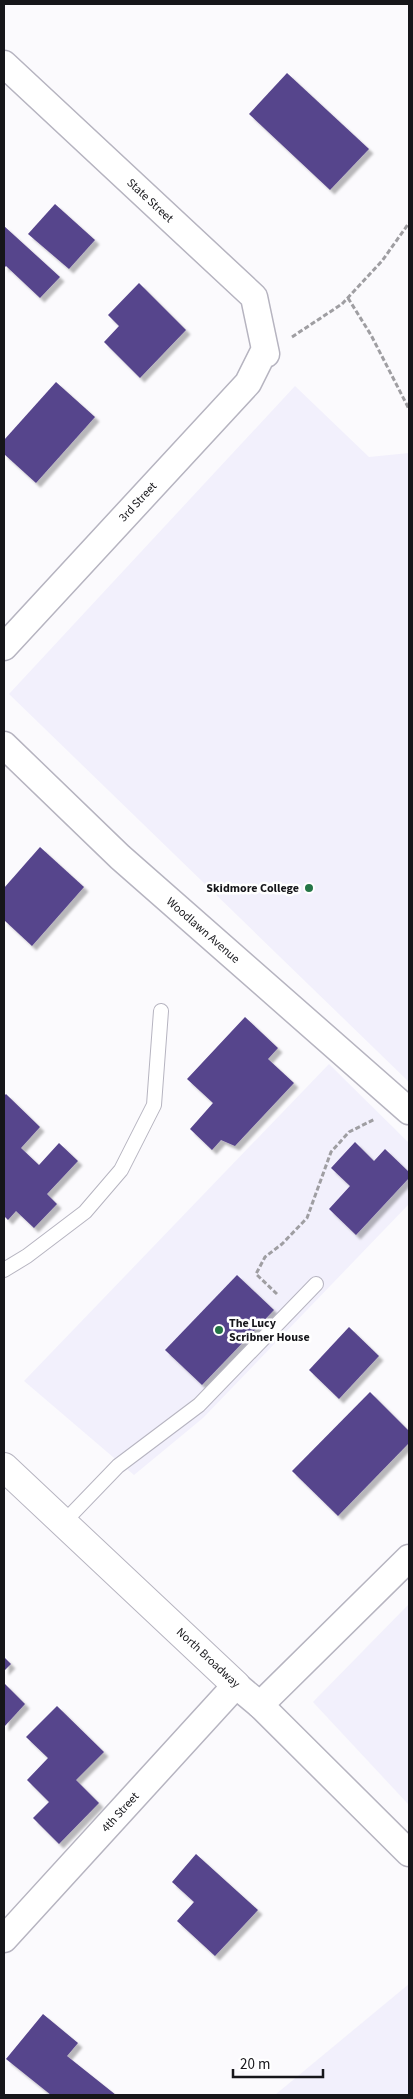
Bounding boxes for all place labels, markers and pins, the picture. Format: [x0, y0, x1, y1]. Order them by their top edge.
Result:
place label: Skidmore College [206, 880, 299, 897]
marker: Skidmore College [303, 882, 315, 894]
place label: The Lucy Scribner House [229, 1315, 310, 1346]
marker: The Lucy Scribner House [213, 1324, 225, 1336]

